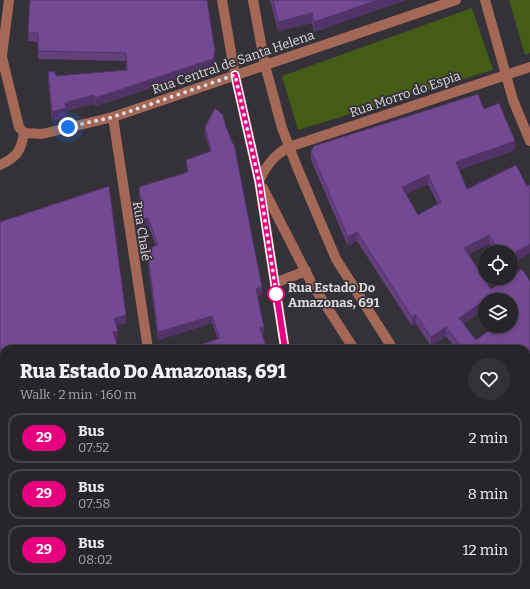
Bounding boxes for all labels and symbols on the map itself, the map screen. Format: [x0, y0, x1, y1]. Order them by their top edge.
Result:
street label: Rua Central de Santa Helena [150, 27, 316, 97]
street label: Rua Morro do Espia [348, 68, 462, 120]
your location [58, 117, 78, 137]
street label: Rua Chalé [130, 200, 154, 262]
place label: Rua Estado Do Amazonas, 691 [288, 280, 380, 310]
marker: Rua Estado Do Amazonas, 691 [267, 285, 285, 303]

